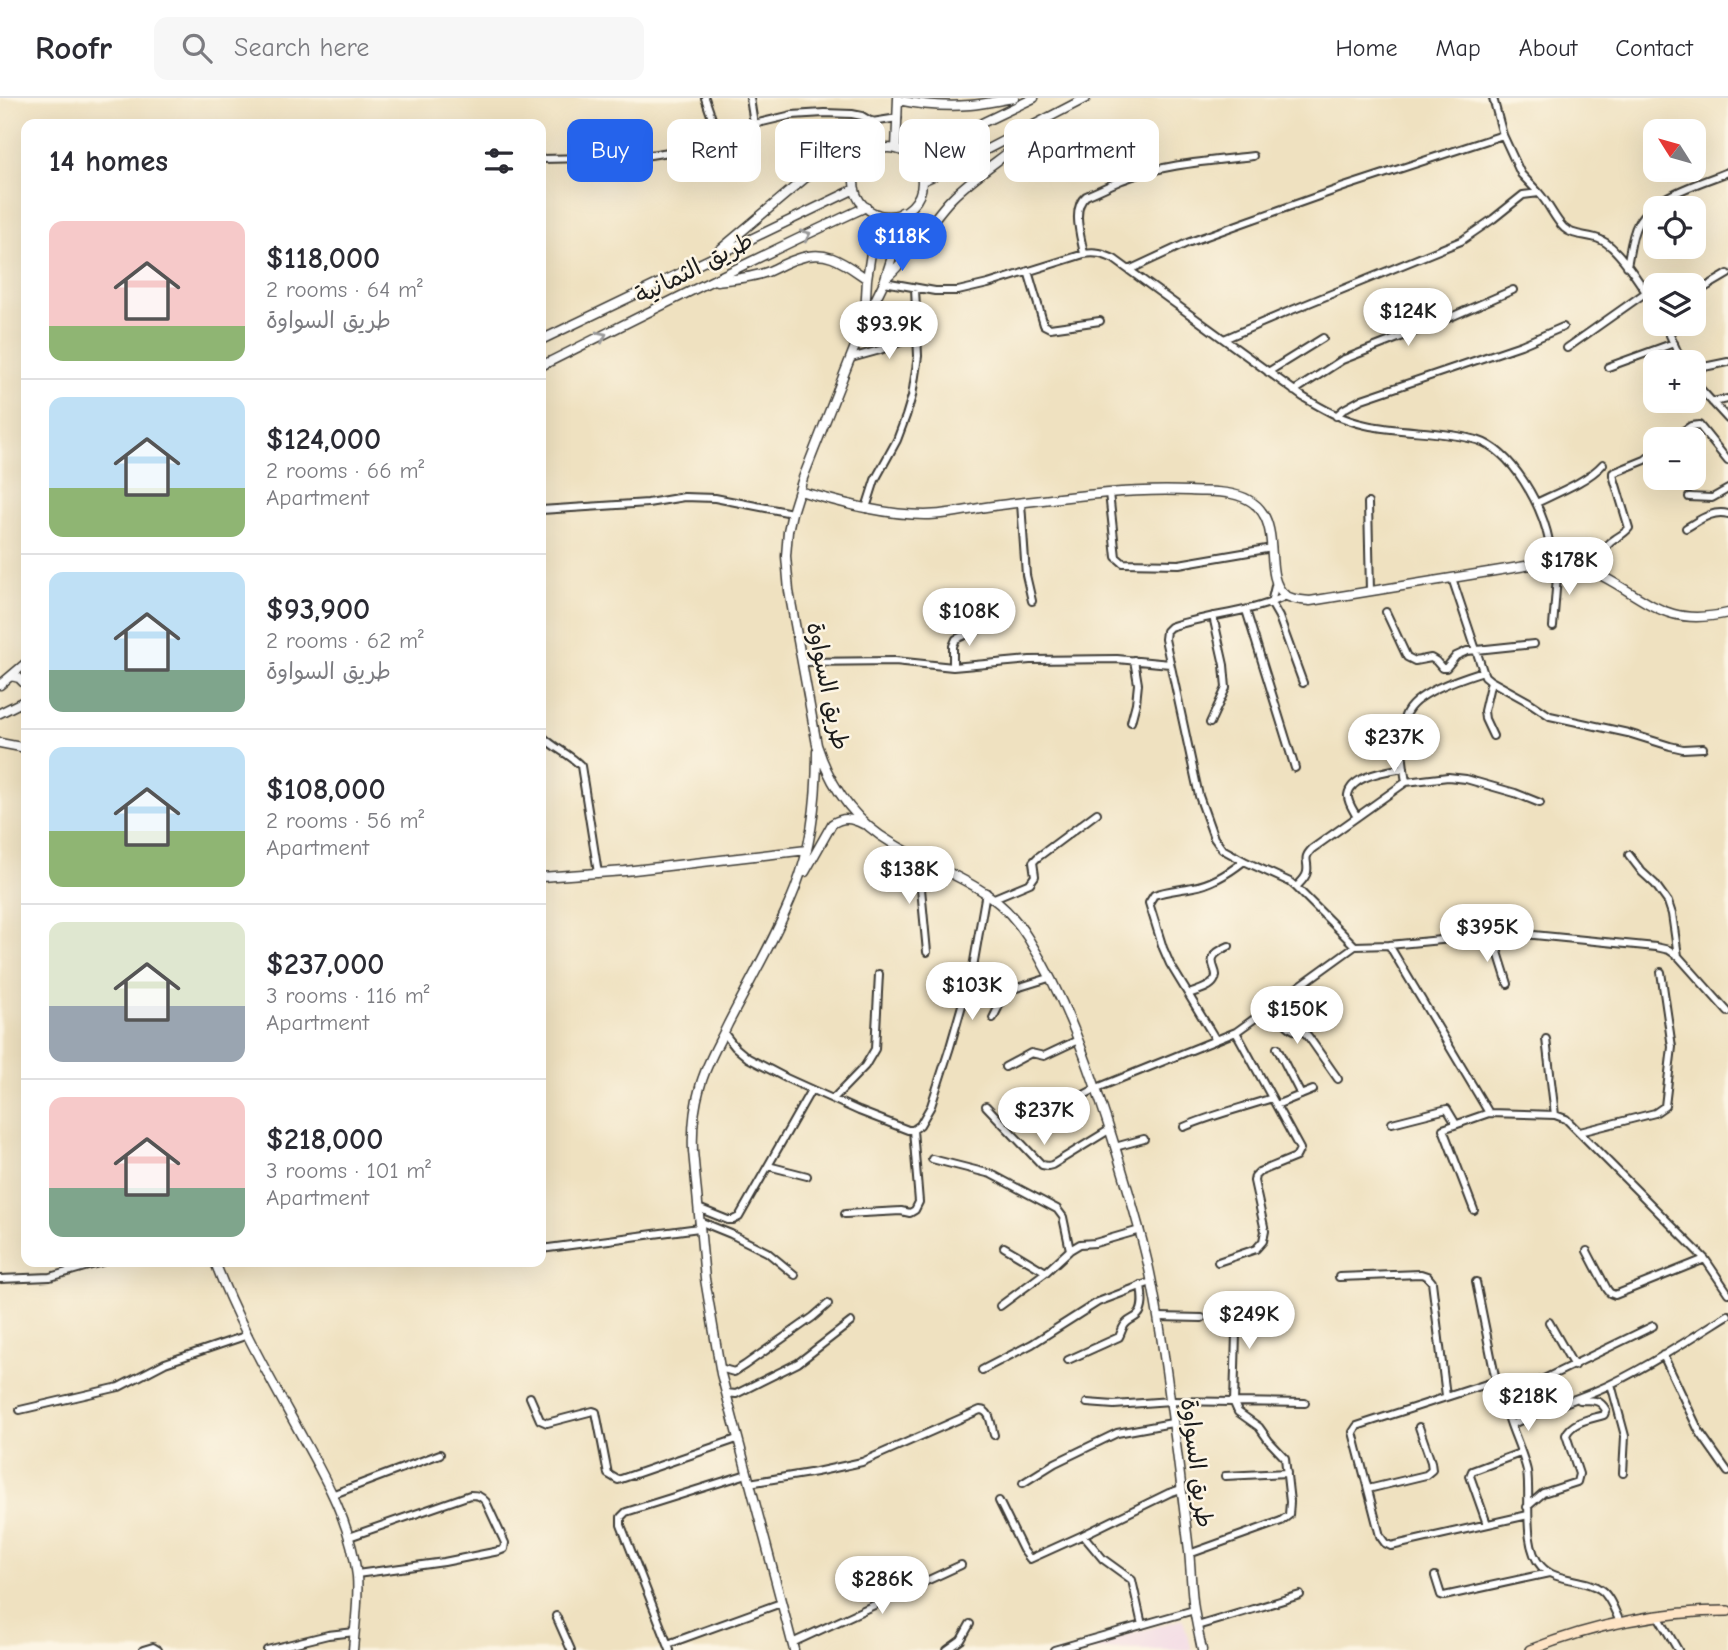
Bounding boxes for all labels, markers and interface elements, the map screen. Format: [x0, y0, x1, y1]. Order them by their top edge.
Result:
search box [154, 17, 644, 80]
text: Roofr [35, 29, 112, 67]
icon: search [178, 29, 216, 67]
text: Search here [234, 33, 369, 63]
text: Home [1336, 34, 1397, 62]
text: Map [1435, 34, 1481, 62]
text: About [1519, 34, 1577, 62]
text: Contact [1615, 34, 1693, 62]
chip: Buy [567, 119, 653, 182]
chip: Rent [667, 119, 761, 182]
chip: Filters [775, 119, 885, 182]
chip: New [899, 119, 990, 182]
chip: Apartment [1004, 119, 1159, 182]
north arrow [1643, 119, 1706, 182]
map controls [1643, 119, 1706, 490]
icon: filters [480, 142, 518, 180]
text: 14 homes [49, 144, 168, 179]
button: locate [1643, 196, 1706, 259]
pin: $118K [853, 214, 951, 273]
text: $118K [874, 222, 930, 249]
street label: طريق الثمانية [630, 226, 758, 310]
one-way arrow [799, 229, 811, 243]
text: $118,000 [266, 241, 380, 276]
icon: home [105, 249, 189, 333]
button: layers [1643, 273, 1706, 336]
text: 2 rooms · 64 m² [266, 276, 423, 303]
pin: $124K [1359, 288, 1457, 348]
text: $124K [1379, 297, 1437, 324]
pin: $93.9K [832, 302, 946, 361]
text: طريق السواوة [266, 307, 391, 334]
text: $93.9K [856, 310, 922, 337]
one-way arrow [595, 330, 607, 344]
button: + [1643, 350, 1706, 413]
text: $124,000 [266, 422, 381, 457]
icon: home [105, 425, 189, 509]
button: − [1643, 427, 1706, 490]
text: 2 rooms · 66 m² [266, 457, 424, 484]
text: Apartment [266, 484, 369, 511]
pin: $178K [1520, 538, 1618, 597]
text: $178K [1540, 546, 1598, 573]
pin: $108K [920, 588, 1018, 648]
text: $93,900 [266, 592, 370, 627]
text: $108K [939, 597, 999, 624]
icon: home [105, 600, 189, 684]
street label: طريق السواوة [800, 619, 855, 753]
text: 2 rooms · 62 m² [266, 627, 424, 654]
text: طريق السواوة [266, 658, 391, 685]
pin: $237K [1345, 714, 1443, 774]
text: $237K [1364, 723, 1424, 750]
text: $108,000 [266, 772, 386, 807]
icon: home [105, 775, 189, 859]
text: 2 rooms · 56 m² [266, 807, 424, 834]
text: Apartment [266, 834, 369, 861]
pin: $138K [860, 846, 958, 906]
text: $138K [880, 855, 938, 882]
pin: $395K [1438, 904, 1536, 964]
text: $395K [1456, 913, 1518, 940]
text: $237,000 [266, 947, 385, 982]
icon: home [105, 950, 189, 1034]
pin: $103K [923, 962, 1021, 1022]
text: $103K [942, 971, 1002, 998]
text: 3 rooms · 116 m² [266, 982, 430, 1009]
pin: $150K [1248, 986, 1346, 1046]
text: $150K [1266, 995, 1328, 1022]
text: Apartment [266, 1009, 369, 1036]
pin: $237K [995, 1088, 1093, 1147]
text: $237K [1014, 1096, 1074, 1123]
text: $218,000 [266, 1122, 383, 1157]
icon: home [105, 1125, 189, 1209]
text: 3 rooms · 101 m² [266, 1157, 431, 1184]
text: Apartment [266, 1184, 369, 1211]
pin: $249K [1200, 1292, 1298, 1351]
text: $249K [1219, 1300, 1279, 1327]
pin: $218K [1479, 1374, 1577, 1433]
text: $218K [1498, 1382, 1558, 1409]
street label: طريق السواوة [1174, 1397, 1219, 1530]
pin: $286K [833, 1556, 931, 1616]
text: $286K [851, 1565, 913, 1592]

